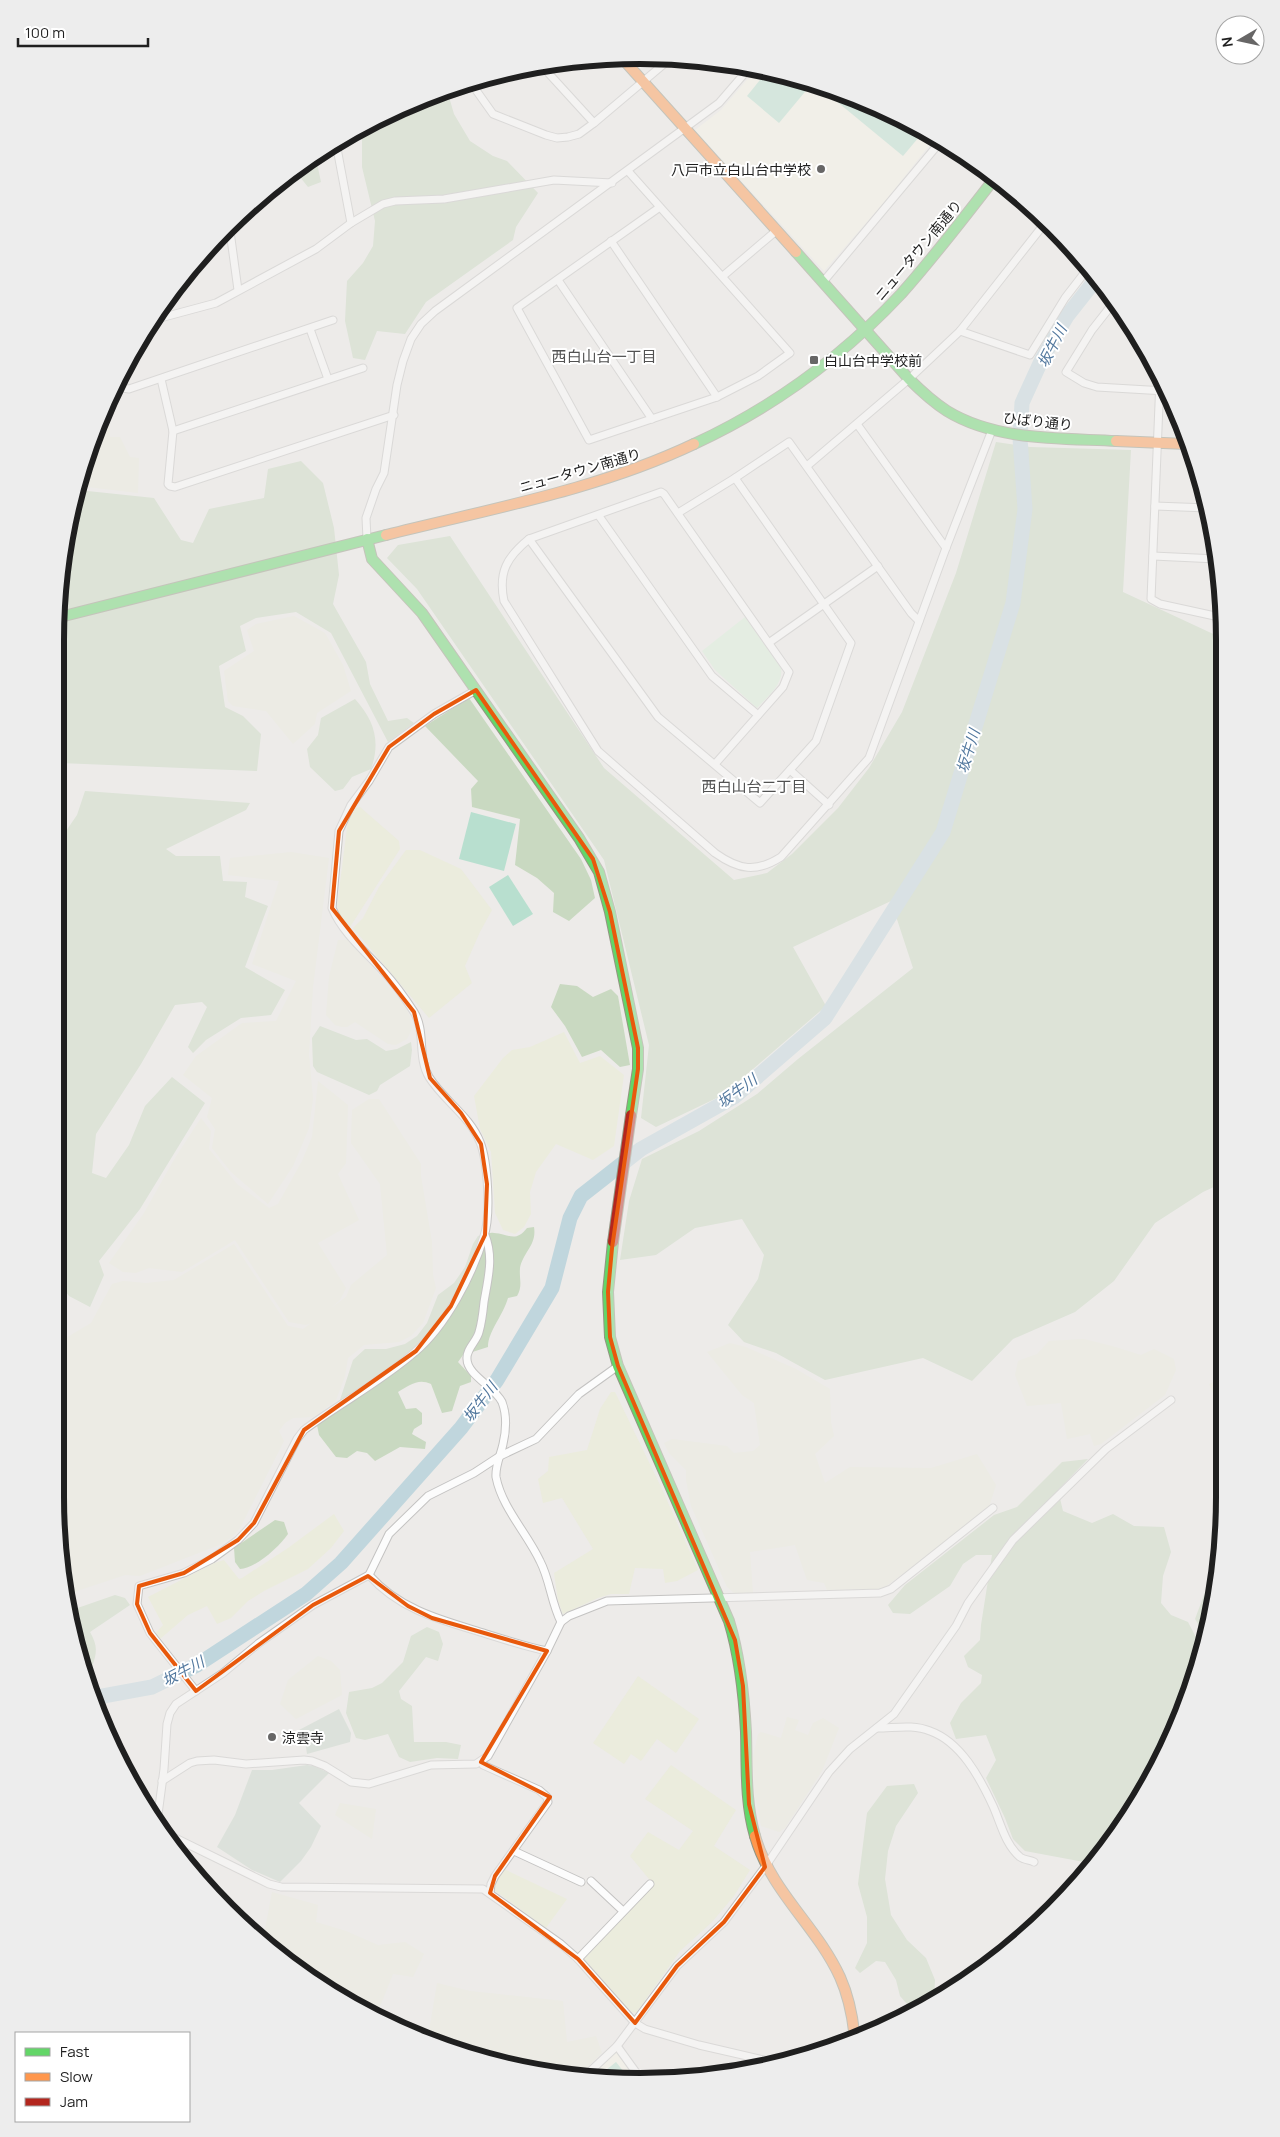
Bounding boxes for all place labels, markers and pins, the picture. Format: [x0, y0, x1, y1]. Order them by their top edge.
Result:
place label: 八戸市立白山台中学校 [671, 160, 811, 179]
marker: 八戸市立白山台中学校 [815, 163, 827, 175]
place label: 白山台中学校前 [824, 351, 922, 370]
marker: 白山台中学校前 [808, 354, 820, 366]
place label: 涼雲寺 [282, 1728, 324, 1747]
marker: 涼雲寺 [266, 1731, 278, 1743]

